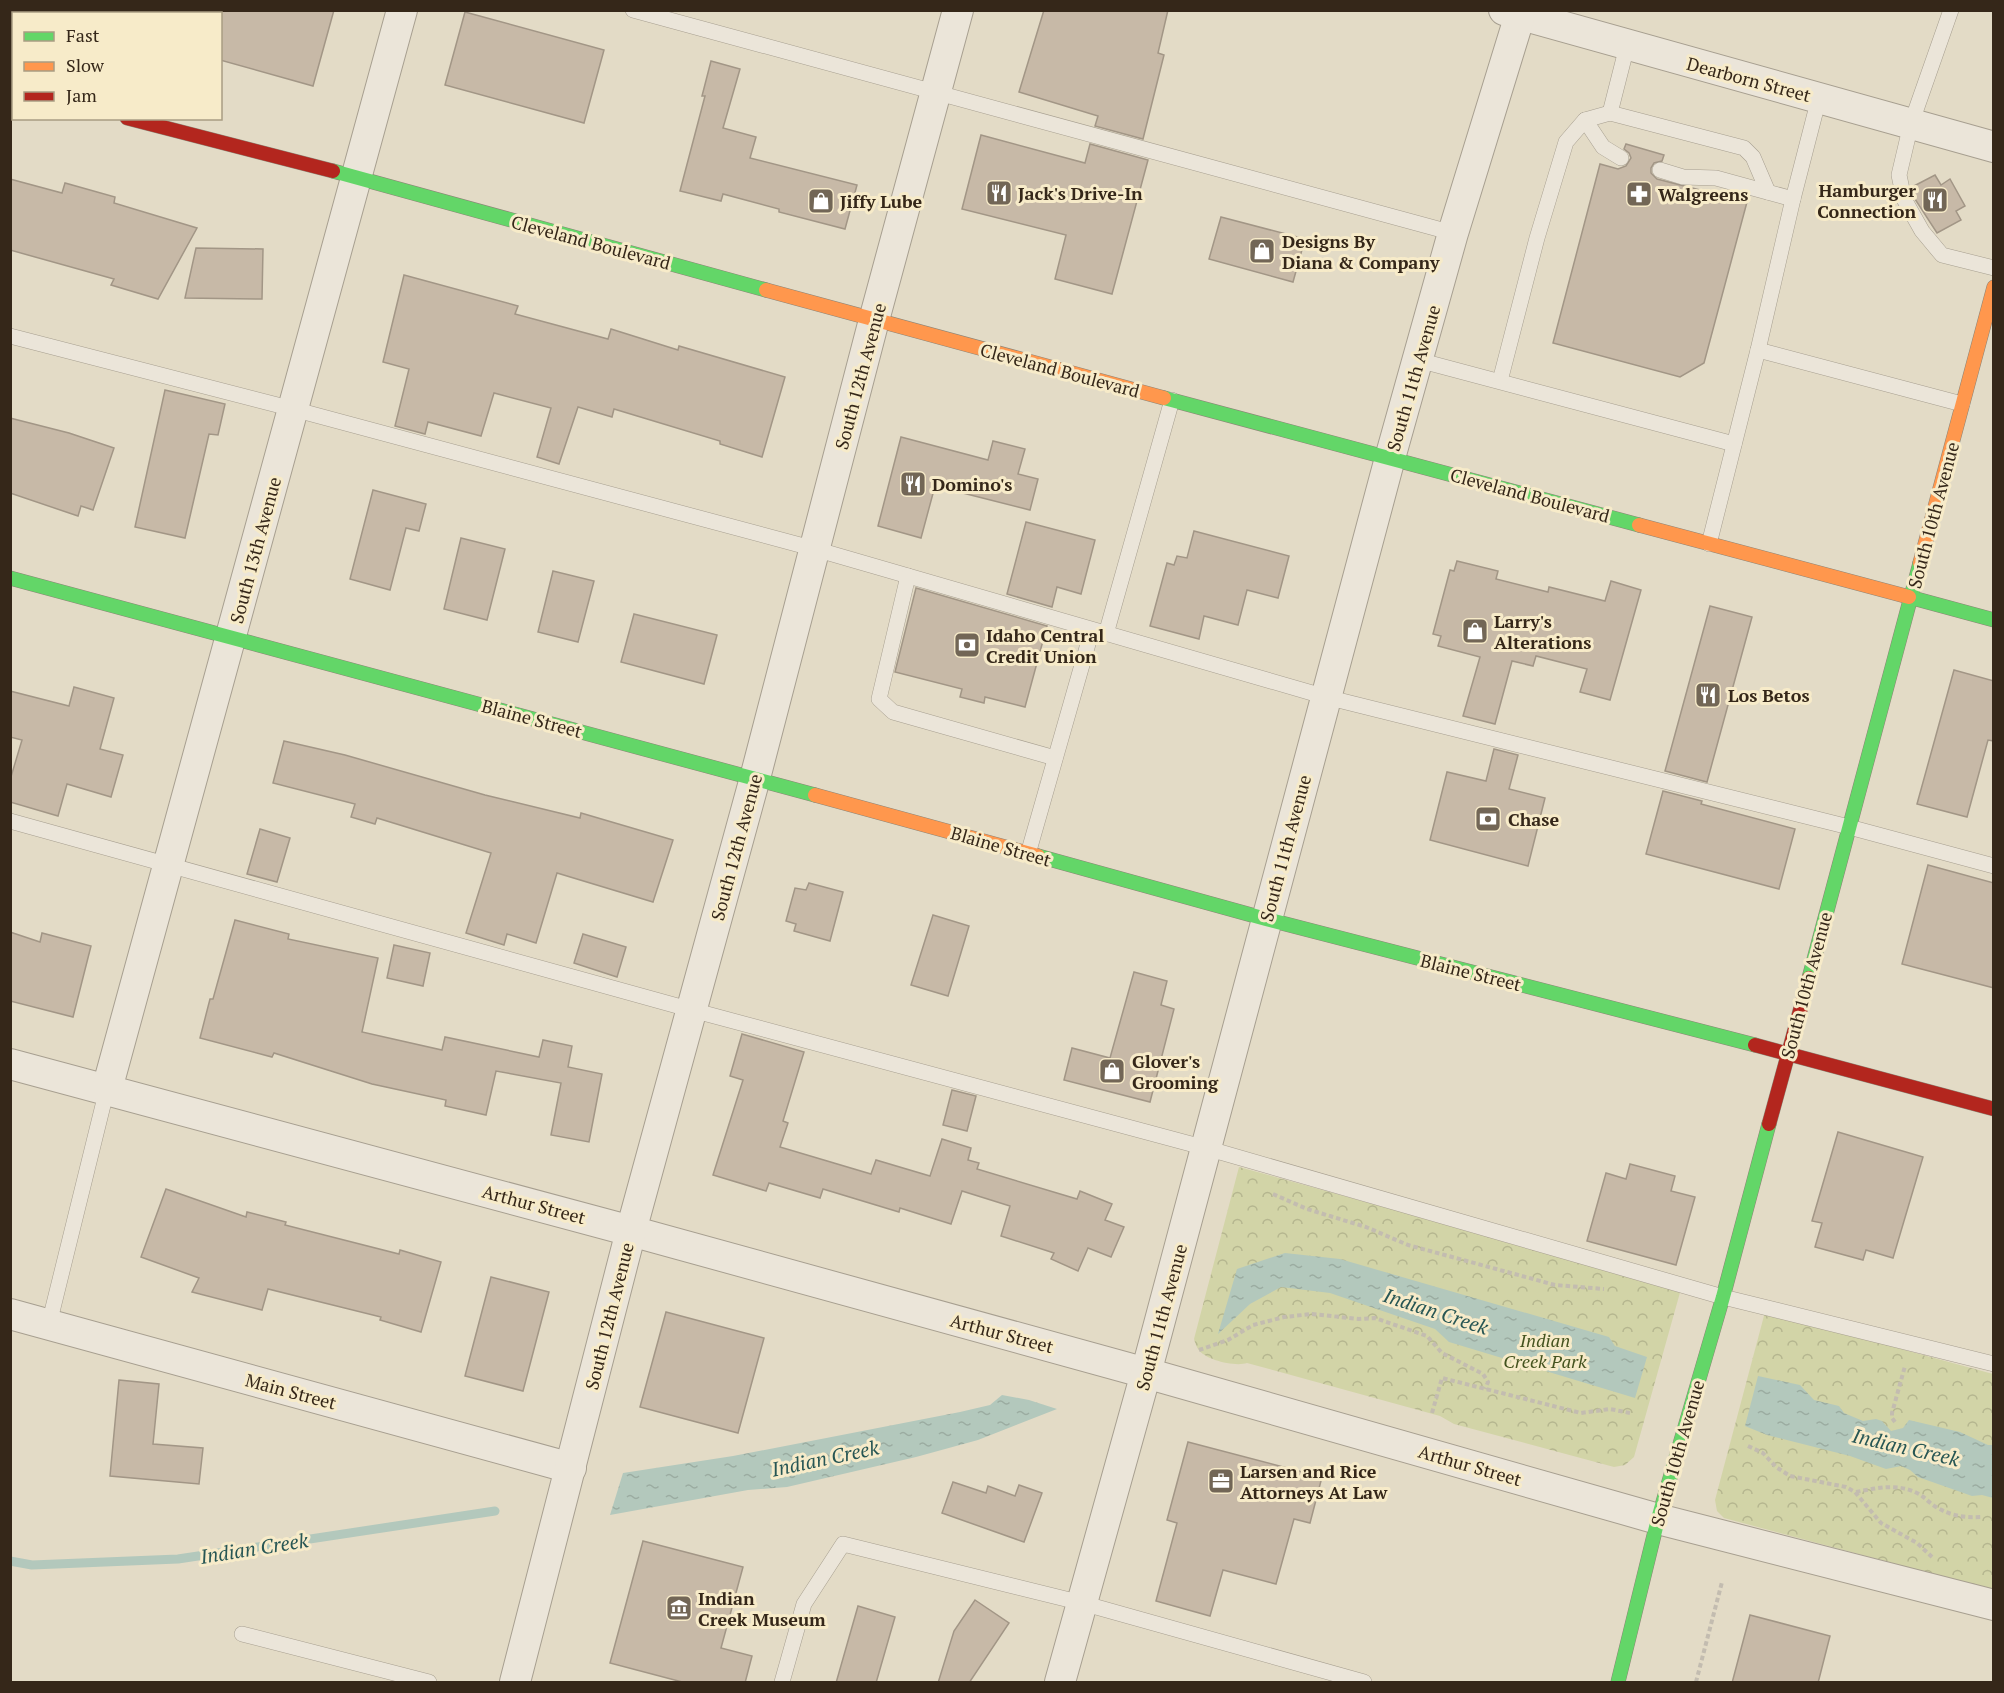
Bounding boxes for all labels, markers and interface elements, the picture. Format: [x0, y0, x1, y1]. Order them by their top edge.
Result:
legend [12, 12, 222, 120]
text: Fast [66, 23, 100, 47]
street label: Dearborn Street [1684, 51, 1814, 107]
text: Slow [66, 53, 105, 77]
text: Jam [66, 83, 97, 107]
restaurant icon: Jack's Drive-In [984, 178, 1014, 208]
place label: Hamburger Connection [1817, 178, 1916, 223]
pharmacy icon: Walgreens [1624, 179, 1654, 209]
place label: Jack's Drive-In [1018, 181, 1143, 205]
place label: Walgreens [1658, 182, 1748, 206]
restaurant icon: Hamburger Connection [1920, 185, 1950, 215]
shop icon: Jiffy Lube [806, 186, 836, 216]
place label: Jiffy Lube [840, 189, 923, 213]
street label: Cleveland Boulevard [509, 209, 673, 275]
place label: Designs By Diana & Company [1282, 229, 1440, 274]
shop icon: Designs By Diana & Company [1247, 236, 1277, 266]
street label: South 12th Avenue [829, 300, 891, 452]
street label: South 11th Avenue [1381, 302, 1445, 454]
street label: Cleveland Boulevard [978, 337, 1142, 403]
street label: South 10th Avenue [1902, 439, 1964, 591]
street label: Cleveland Boulevard [1448, 462, 1612, 528]
restaurant icon: Domino's [898, 469, 928, 499]
place label: Domino's [932, 472, 1012, 496]
street label: South 13th Avenue [224, 474, 286, 626]
place label: Larry's Alterations [1494, 609, 1591, 654]
shop icon: Larry's Alterations [1460, 616, 1490, 646]
place label: Idaho Central Credit Union [986, 623, 1104, 668]
bank icon: Idaho Central Credit Union [952, 630, 982, 660]
restaurant icon: Los Betos [1693, 680, 1723, 710]
place label: Los Betos [1728, 683, 1810, 707]
street label: Blaine Street [479, 693, 585, 743]
street label: South 12th Avenue [705, 771, 767, 923]
street label: South 11th Avenue [1254, 772, 1316, 924]
bank icon: Chase [1473, 804, 1503, 834]
place label: Chase [1508, 807, 1559, 831]
street label: Blaine Street [948, 820, 1054, 872]
street label: South 10th Avenue [1775, 909, 1837, 1061]
street label: Blaine Street [1418, 948, 1524, 996]
place label: Glover's Grooming [1132, 1049, 1219, 1094]
shop icon: Glover's Grooming [1097, 1056, 1127, 1086]
street label: Arthur Street [480, 1179, 589, 1229]
street label: South 12th Avenue [579, 1240, 639, 1392]
street label: South 11th Avenue [1130, 1241, 1192, 1393]
water label: Indian Creek [1379, 1281, 1492, 1341]
street label: Arthur Street [948, 1308, 1057, 1358]
park label: Indian Creek Park [1503, 1328, 1587, 1373]
street label: Main Street [243, 1367, 339, 1415]
street label: South 10th Avenue [1645, 1377, 1709, 1529]
water label: Indian Creek [1849, 1421, 1962, 1472]
water label: Indian Creek [768, 1433, 881, 1483]
street label: Arthur Street [1416, 1439, 1525, 1491]
place label: Larsen and Rice Attorneys At Law [1240, 1459, 1388, 1504]
office icon: Larsen and Rice Attorneys At Law [1206, 1466, 1236, 1496]
water label: Indian Creek [197, 1526, 310, 1570]
place label: Indian Creek Museum [698, 1586, 826, 1631]
museum icon: Indian Creek Museum [664, 1593, 694, 1623]

